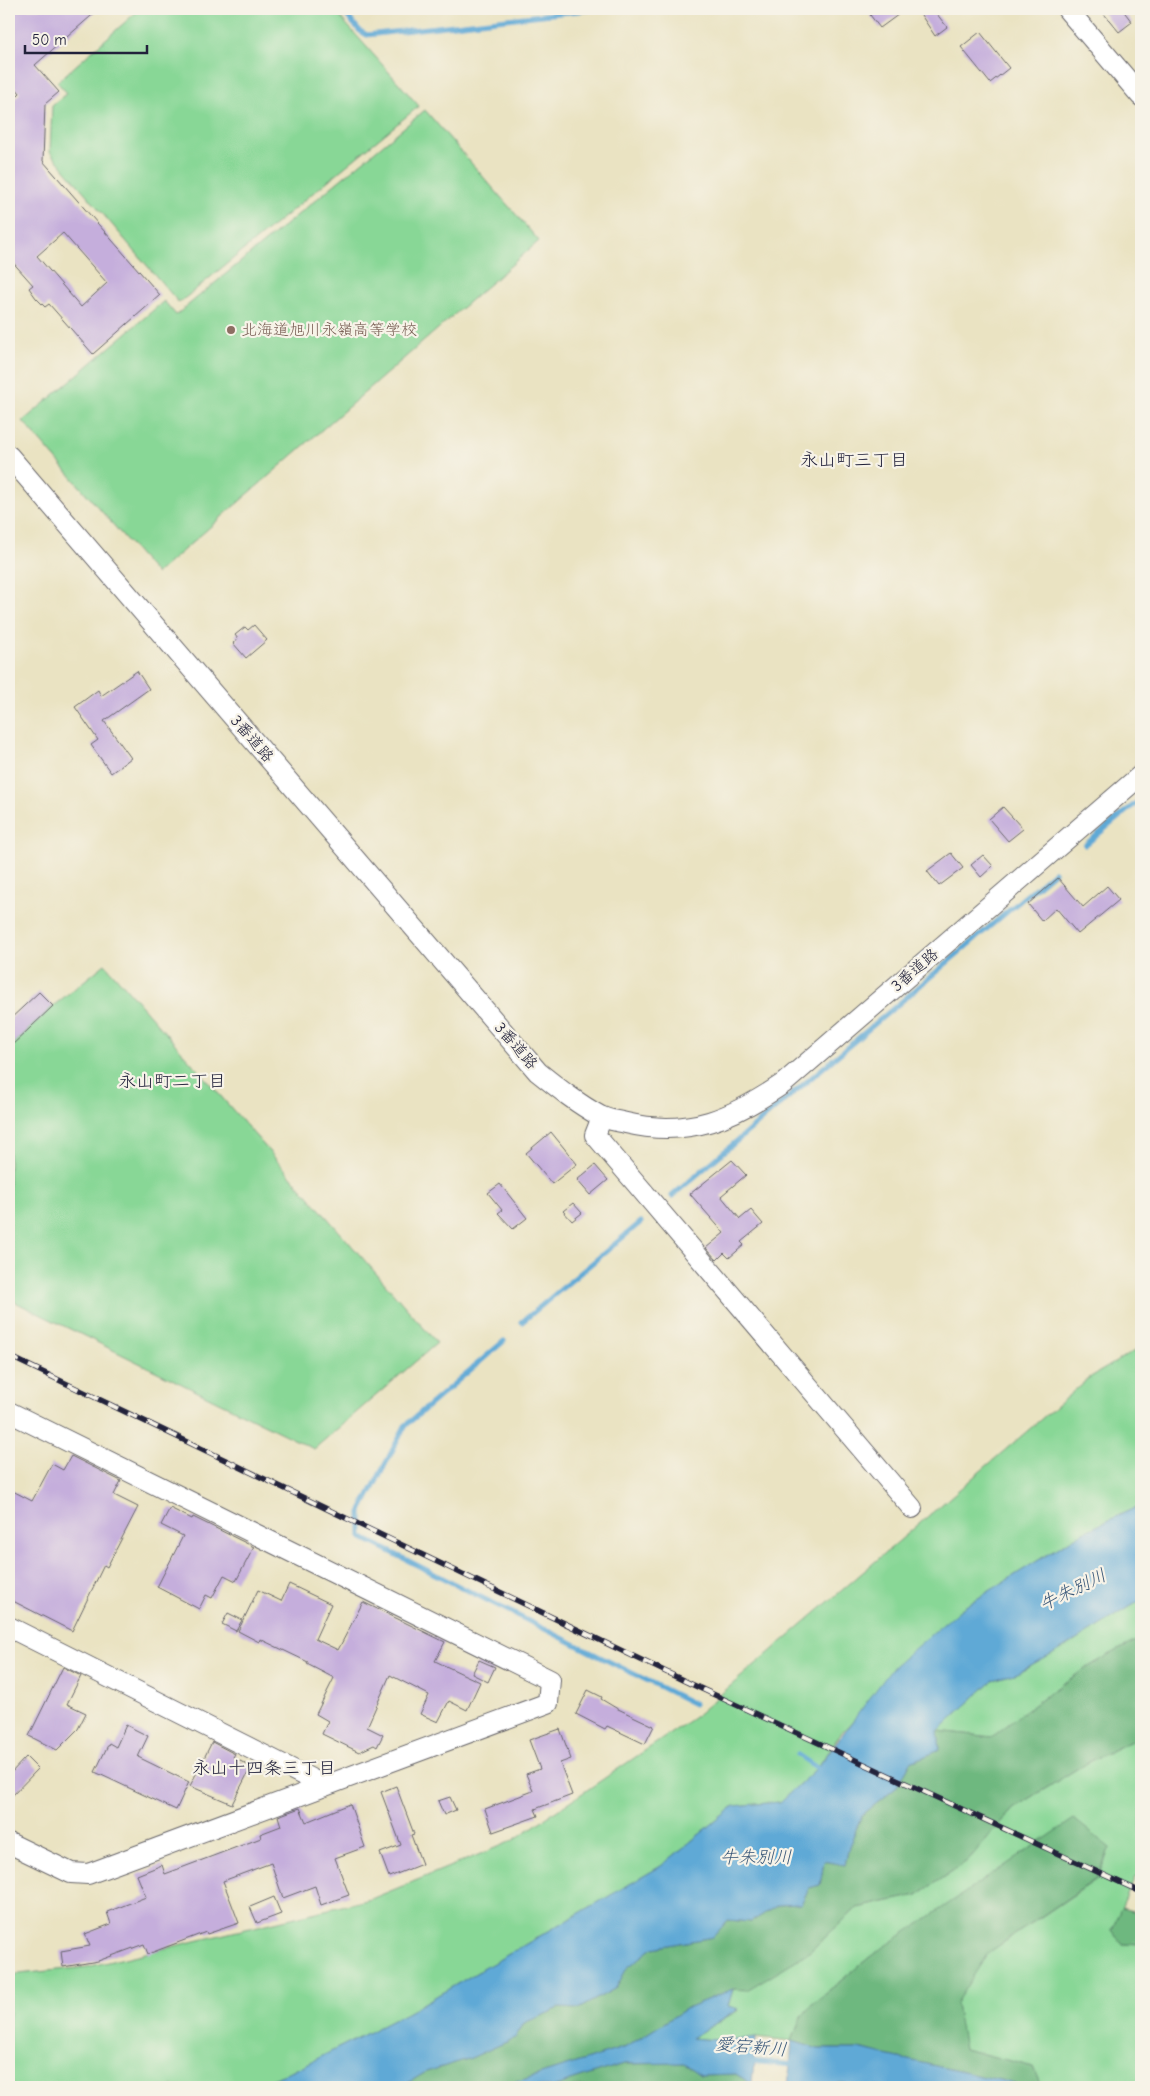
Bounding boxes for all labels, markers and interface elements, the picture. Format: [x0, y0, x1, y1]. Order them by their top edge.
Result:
scale bar [25, 22, 148, 54]
text: 50 m [32, 31, 67, 49]
place label: 北海道旭川永嶺高等学校 [241, 321, 417, 339]
marker: 北海道旭川永嶺高等学校 [225, 324, 237, 336]
district label: 永山町三丁目 [800, 450, 908, 471]
street label: 3番道路 [227, 712, 277, 766]
street label: 3番道路 [888, 945, 942, 995]
street label: 3番道路 [491, 1019, 541, 1073]
district label: 永山町二丁目 [118, 1071, 226, 1092]
water label: 牛朱別川 [1036, 1565, 1110, 1615]
district label: 永山十四条三丁目 [192, 1758, 336, 1779]
water label: 牛朱別川 [720, 1847, 792, 1868]
water label: 愛宕新川 [714, 2033, 788, 2061]

